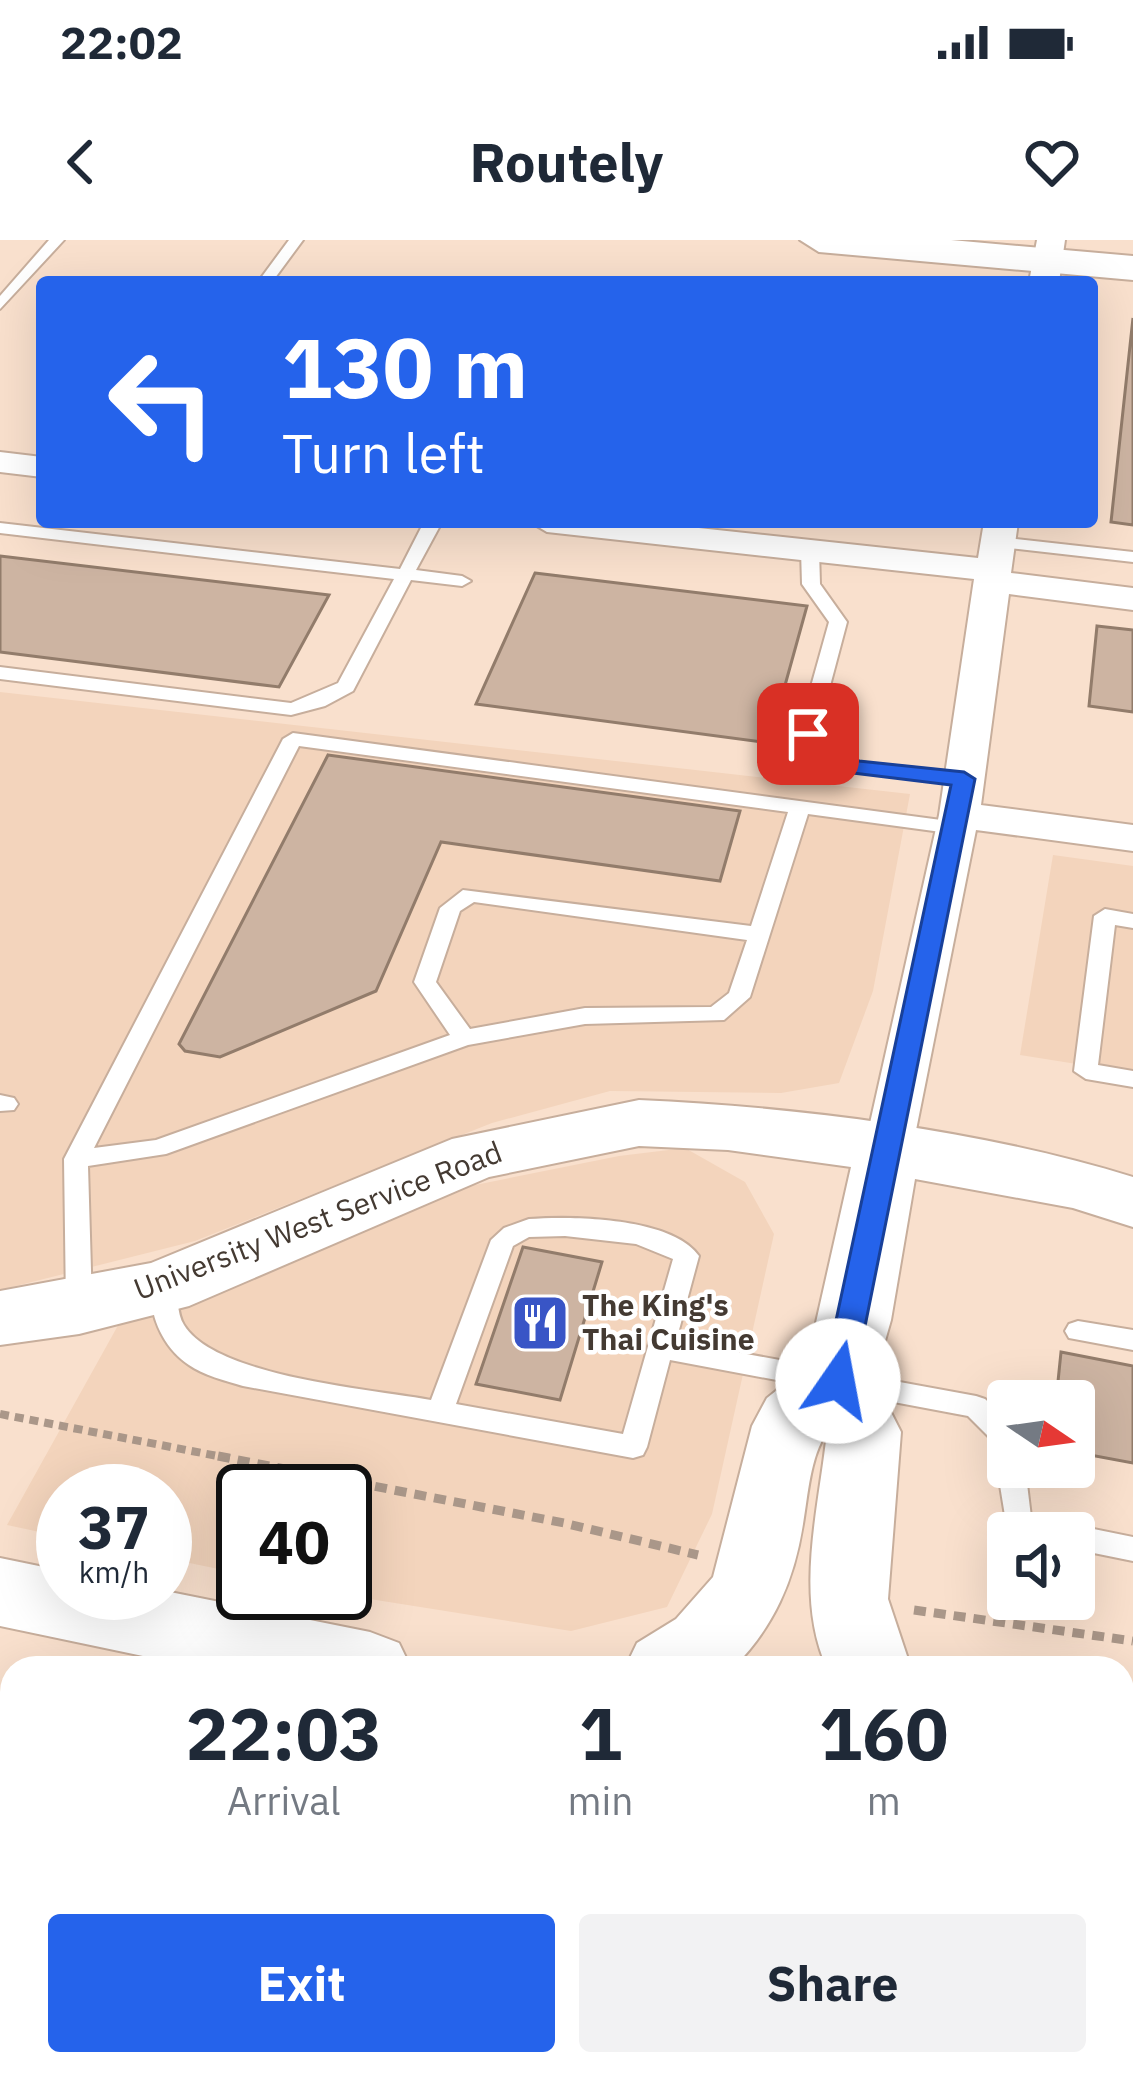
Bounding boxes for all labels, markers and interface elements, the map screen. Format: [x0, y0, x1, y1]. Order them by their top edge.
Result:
text: 22:02 [60, 13, 183, 71]
text: Routely [470, 127, 663, 197]
icon: back [48, 129, 114, 195]
icon: heart [1019, 129, 1085, 195]
text: 130 m [282, 312, 528, 421]
icon: left [84, 324, 240, 480]
text: Turn left [282, 418, 485, 488]
pin [757, 683, 859, 785]
icon: arrive [775, 701, 841, 767]
street label: University West Service Road [128, 1131, 507, 1308]
place label: The King's Thai Cuisine [582, 1285, 755, 1358]
restaurant icon: The King's Thai Cuisine [509, 1292, 571, 1354]
position arrow [775, 1318, 901, 1444]
north arrow [987, 1380, 1095, 1488]
map controls [987, 1380, 1095, 1620]
speed limit sign: 40 [216, 1464, 372, 1620]
text: 37 [78, 1487, 150, 1566]
button: sound [987, 1512, 1095, 1620]
text: km/h [79, 1552, 149, 1591]
text: 22:03 [185, 1686, 382, 1780]
text: 1 [579, 1686, 622, 1780]
text: 160 [819, 1686, 949, 1780]
text: Arrival [227, 1775, 341, 1826]
text: min [568, 1775, 633, 1826]
text: m [867, 1775, 901, 1826]
button: Exit [48, 1914, 555, 2052]
button: Share [579, 1914, 1086, 2052]

